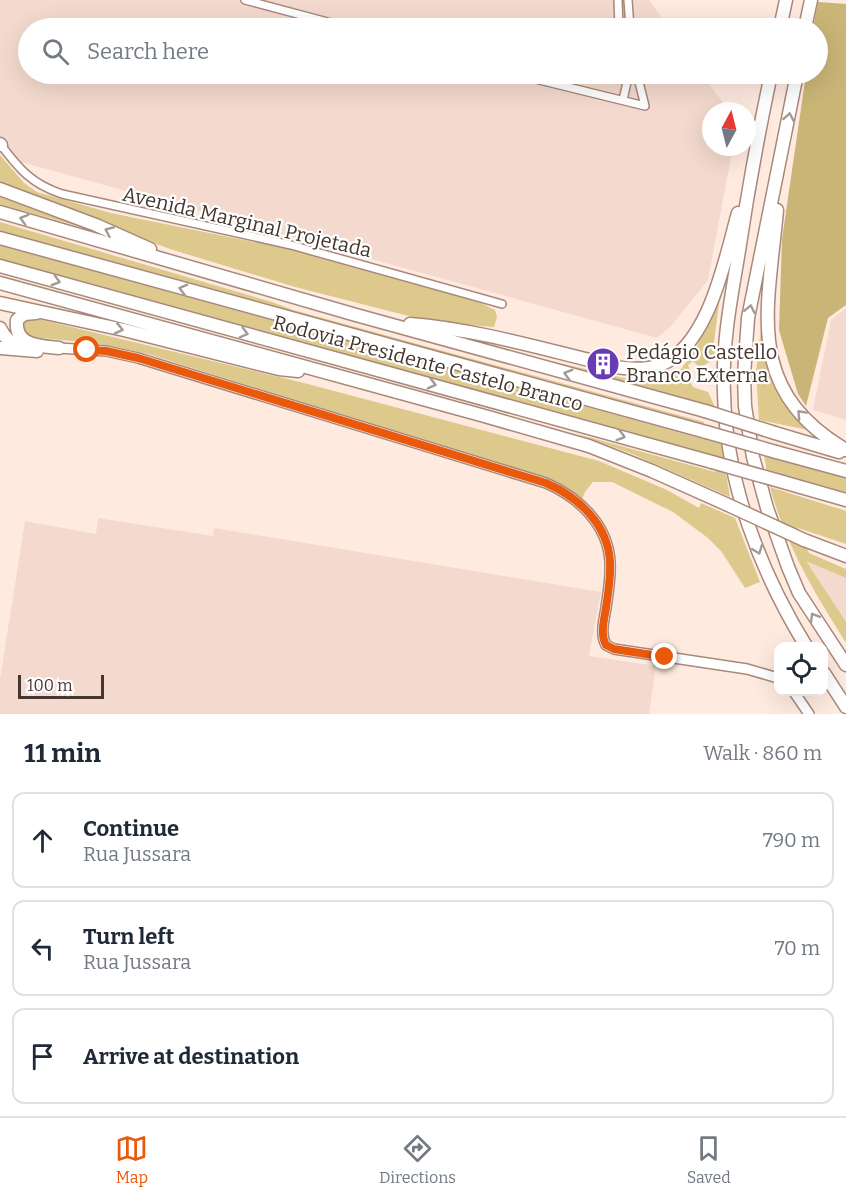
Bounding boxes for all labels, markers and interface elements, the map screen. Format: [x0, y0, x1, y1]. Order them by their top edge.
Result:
search box [18, 18, 828, 84]
icon: search [39, 35, 72, 68]
text: Search here [87, 38, 209, 65]
north arrow [702, 102, 756, 156]
one-way arrow [782, 113, 795, 123]
street label: Avenida Marginal Projetada [120, 182, 374, 263]
one-way arrow [19, 214, 30, 226]
one-way arrow [104, 226, 115, 238]
one-way arrow [51, 274, 61, 287]
one-way arrow [179, 284, 189, 296]
one-way arrow [743, 304, 756, 314]
street label: Rodovia Presidente Castelo Branco [270, 310, 586, 416]
one-way arrow [114, 322, 124, 335]
one-way arrow [238, 326, 249, 338]
route start [73, 336, 99, 362]
place label: Pedágio Castello Branco Externa [626, 340, 777, 387]
building icon: Pedágio Castello Branco Externa [585, 346, 621, 382]
one-way arrow [563, 369, 573, 381]
one-way arrow [427, 377, 437, 390]
one-way arrow [797, 410, 808, 421]
one-way arrow [615, 429, 625, 441]
one-way arrow [751, 544, 763, 555]
one-way arrow [809, 613, 821, 623]
map controls [774, 642, 828, 696]
button: locate [774, 642, 828, 696]
route end [651, 643, 677, 669]
scale bar [18, 672, 104, 700]
text: 100 m [27, 676, 72, 695]
text: 11 min [24, 738, 101, 769]
text: Walk · 860 m [703, 741, 822, 765]
text: Continue [83, 815, 179, 842]
icon: ahead [26, 824, 59, 857]
text: 790 m [763, 828, 820, 852]
text: Rua Jussara [83, 842, 191, 866]
text: Turn left [83, 923, 175, 950]
icon: left [26, 932, 59, 965]
text: 70 m [774, 936, 820, 960]
text: Rua Jussara [83, 950, 191, 974]
icon: arrive [26, 1040, 59, 1073]
text: Arrive at destination [83, 1043, 299, 1070]
tab: Map [115, 1132, 148, 1187]
tab: Directions [379, 1132, 456, 1187]
tab: Saved [687, 1132, 731, 1187]

